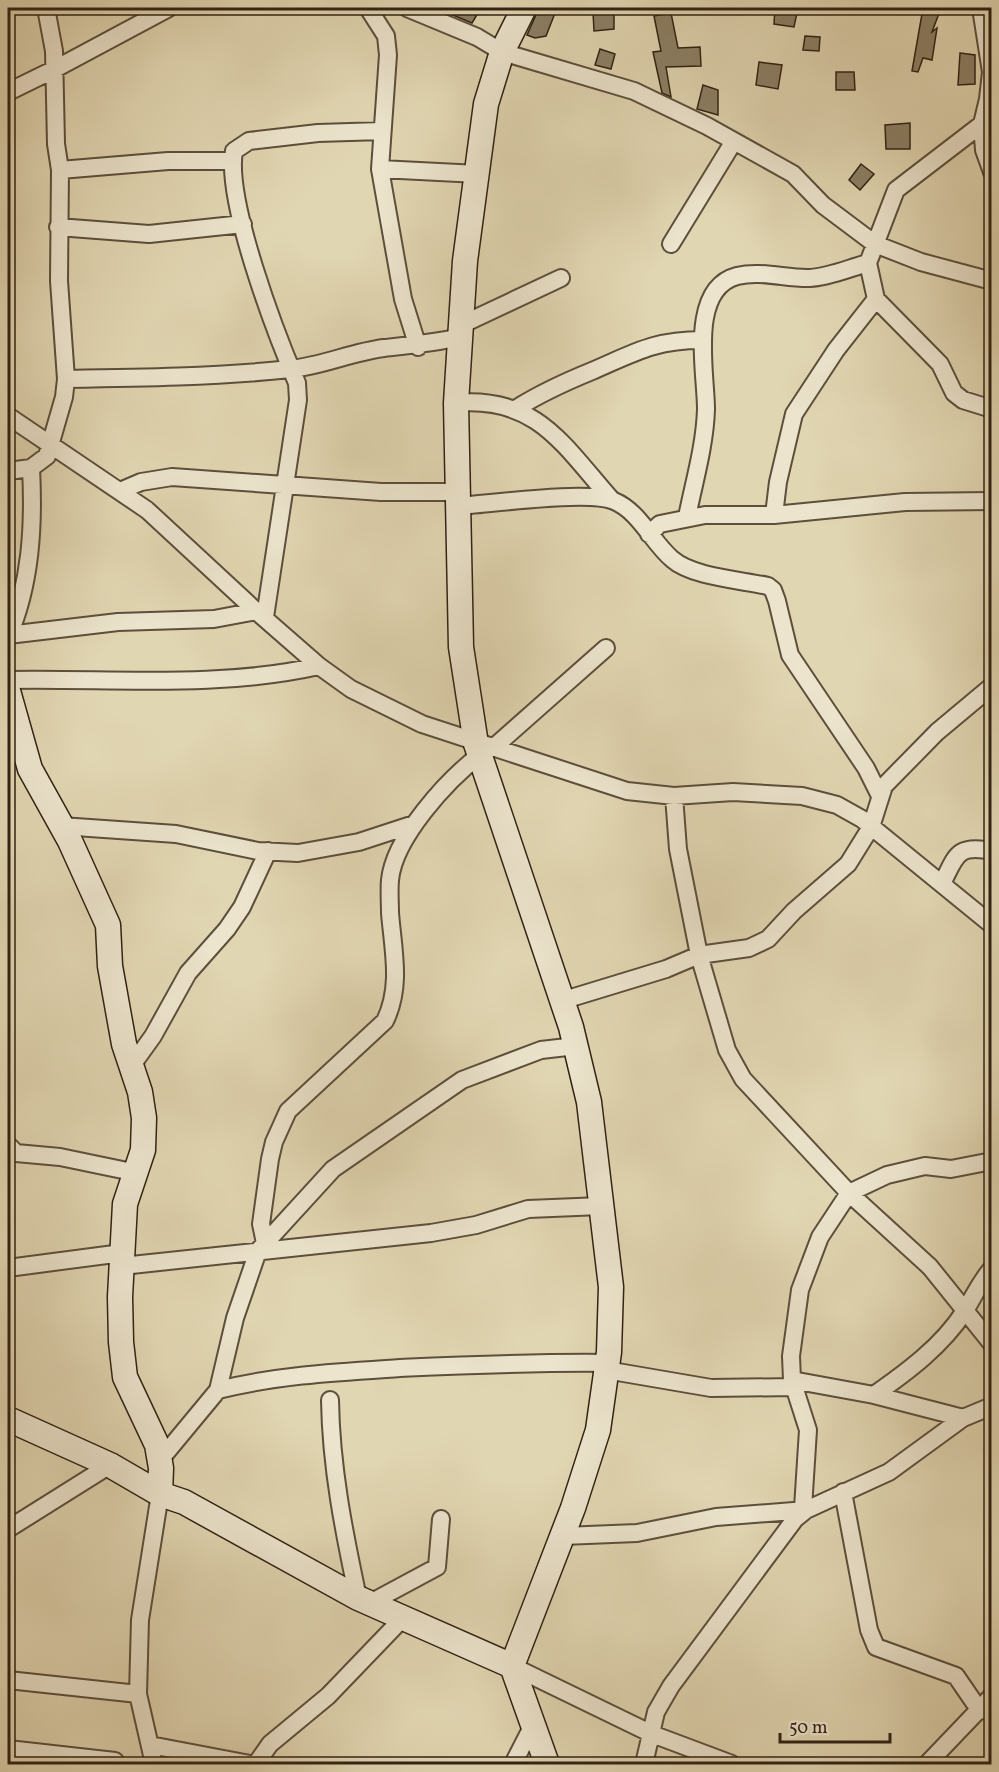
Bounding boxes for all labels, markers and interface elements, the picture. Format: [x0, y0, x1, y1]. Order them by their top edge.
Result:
scale bar [780, 1706, 890, 1744]
text: 50 m [789, 1716, 828, 1741]

